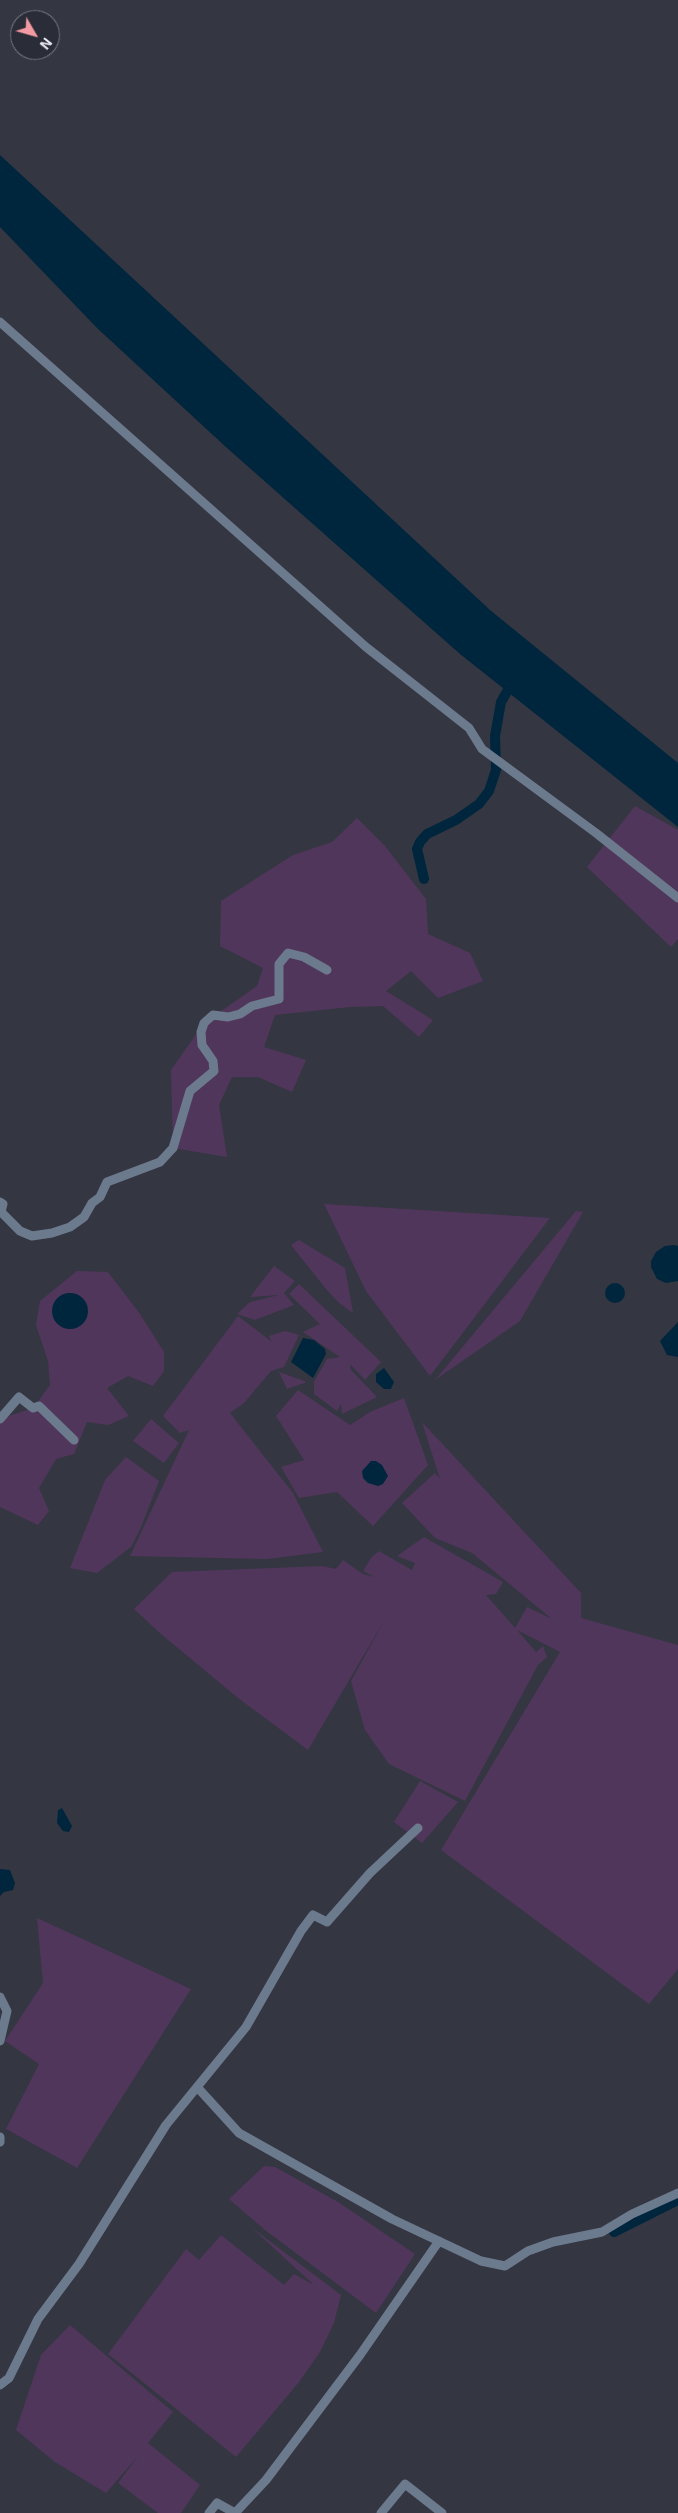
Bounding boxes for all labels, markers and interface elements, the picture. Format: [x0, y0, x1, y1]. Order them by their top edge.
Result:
north arrow [10, 10, 60, 60]
text: N [37, 35, 56, 53]

